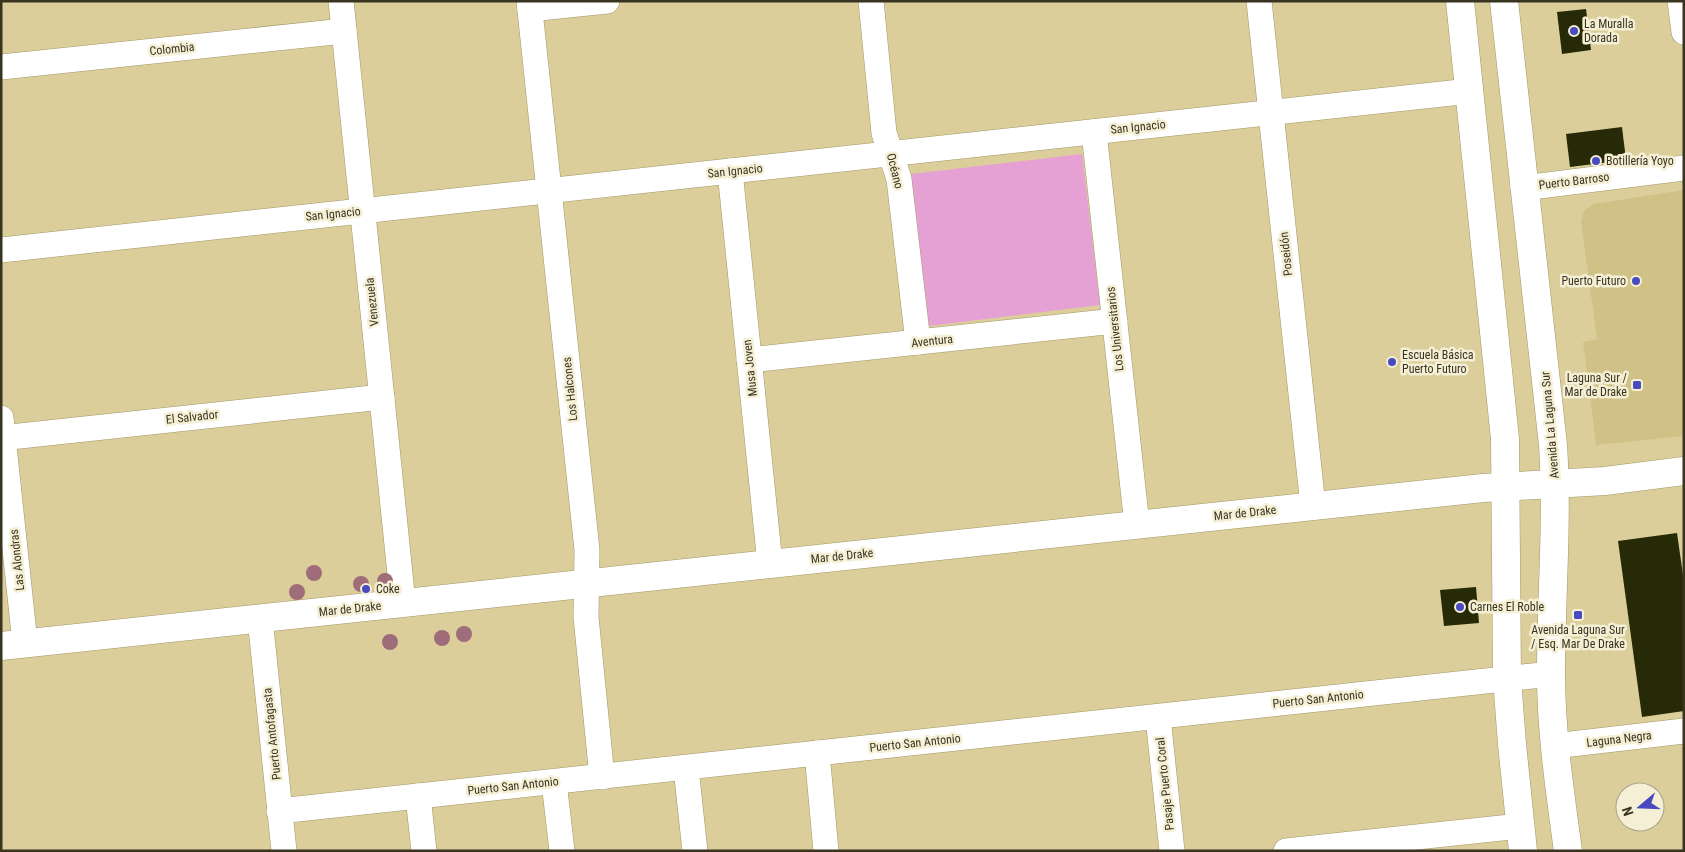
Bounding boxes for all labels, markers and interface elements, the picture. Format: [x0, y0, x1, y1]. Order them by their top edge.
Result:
place label: La Muralla Dorada [1584, 17, 1634, 45]
marker: La Muralla Dorada [1568, 25, 1580, 37]
street label: Colombia [149, 40, 195, 58]
street label: San Ignacio [1110, 117, 1166, 137]
street label: Océano [884, 152, 906, 190]
place label: Botillería Yoyo [1606, 154, 1674, 168]
marker: Botillería Yoyo [1590, 155, 1602, 167]
street label: San Ignacio [707, 161, 763, 181]
street label: Puerto Barroso [1538, 170, 1610, 192]
street label: San Ignacio [305, 204, 361, 224]
street label: Poseidón [1277, 231, 1295, 277]
place label: Puerto Futuro [1561, 274, 1626, 288]
marker: Puerto Futuro [1630, 275, 1642, 287]
street label: Venezuela [362, 277, 382, 327]
street label: Los Universitarios [1104, 286, 1126, 372]
street label: Aventura [911, 332, 954, 350]
street label: Musa Joven [740, 339, 760, 397]
place label: Escuela Básica Puerto Futuro [1402, 348, 1474, 376]
street label: Los Halcones [560, 356, 580, 422]
marker: Escuela Básica Puerto Futuro [1386, 356, 1398, 368]
street label: Avenida La Laguna Sur [1538, 370, 1562, 479]
place label: Laguna Sur / Mar de Drake [1565, 371, 1628, 399]
marker: Laguna Sur / Mar de Drake [1631, 379, 1643, 391]
street label: El Salvador [165, 407, 219, 427]
street label: Mar de Drake [1213, 503, 1277, 523]
street label: Las Alondras [7, 529, 27, 591]
street label: Mar de Drake [810, 546, 874, 566]
place label: Coke [376, 582, 400, 596]
marker: Coke [360, 583, 372, 595]
street label: Mar de Drake [318, 599, 382, 619]
place label: Carnes El Roble [1470, 600, 1544, 614]
marker: Carnes El Roble [1454, 601, 1466, 613]
marker: Avenida Laguna Sur / Esq. Mar De Drake [1572, 609, 1584, 621]
place label: Avenida Laguna Sur / Esq. Mar De Drake [1531, 623, 1625, 651]
street label: Puerto Antofagasta [260, 687, 284, 781]
street label: Puerto San Antonio [1272, 687, 1364, 711]
street label: Laguna Negra [1586, 728, 1653, 750]
street label: Puerto San Antonio [869, 731, 961, 755]
street label: Pasaje Puerto Coral [1153, 737, 1177, 831]
street label: Puerto San Antonio [467, 774, 559, 798]
north arrow [1615, 782, 1665, 832]
text: N [1619, 805, 1637, 818]

